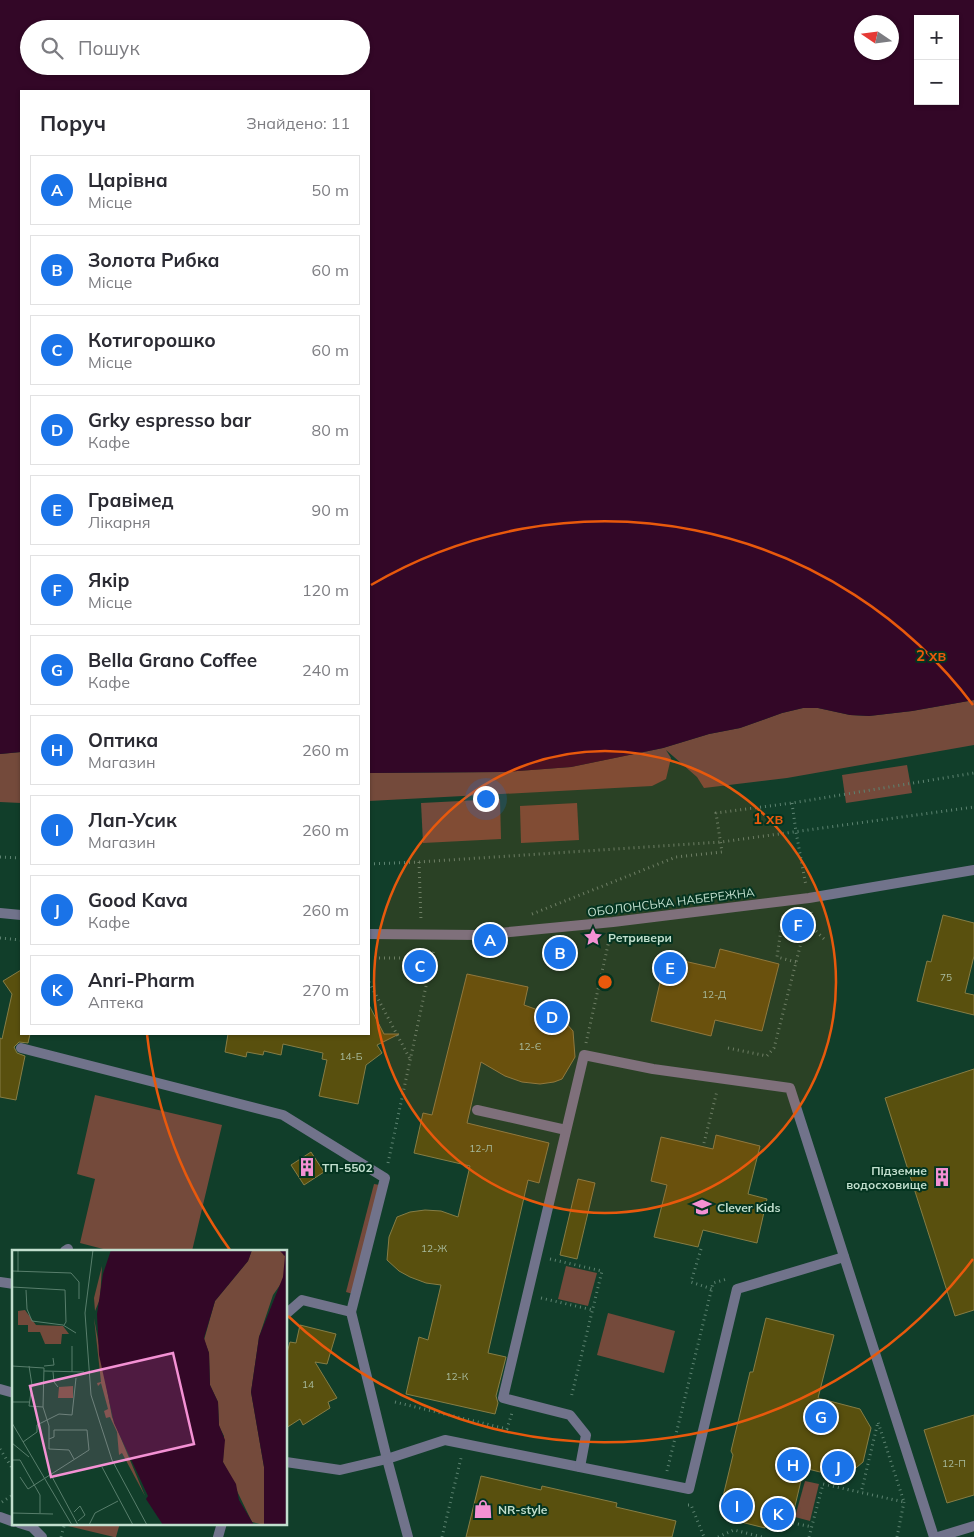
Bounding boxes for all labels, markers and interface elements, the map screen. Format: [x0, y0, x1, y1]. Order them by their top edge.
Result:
north arrow [854, 15, 899, 60]
map controls [914, 15, 959, 105]
button: + [914, 15, 959, 60]
search box [20, 20, 370, 75]
icon: search [38, 34, 66, 62]
text: Пошук [78, 36, 140, 60]
button: − [914, 60, 959, 105]
text: Поруч [40, 110, 106, 136]
text: Знайдено: 11 [246, 113, 350, 133]
text: Царівна [88, 168, 168, 192]
text: A [51, 180, 63, 200]
text: 50 m [312, 180, 349, 200]
text: Місце [88, 192, 132, 212]
text: Золота Рибка [88, 248, 220, 272]
text: B [51, 260, 63, 280]
text: 60 m [312, 260, 349, 280]
text: Місце [88, 272, 132, 292]
text: Котигорошко [88, 328, 216, 352]
text: C [52, 340, 62, 360]
text: 60 m [312, 340, 349, 360]
text: Місце [88, 352, 132, 372]
text: Grky espresso bar [88, 408, 251, 432]
text: D [51, 420, 63, 440]
text: 80 m [312, 420, 349, 440]
text: Кафе [88, 432, 130, 452]
text: Гравімед [88, 488, 174, 512]
text: E [52, 500, 62, 520]
text: 90 m [312, 500, 349, 520]
text: Лікарня [88, 512, 151, 532]
text: Якір [88, 568, 130, 592]
text: F [52, 580, 62, 600]
text: 120 m [302, 580, 349, 600]
text: Місце [88, 592, 132, 612]
text: 2 хв [916, 646, 946, 665]
text: Bella Grano Coffee [88, 648, 257, 672]
text: G [51, 660, 63, 680]
text: 240 m [302, 660, 349, 680]
text: Кафе [88, 672, 130, 692]
text: Оптика [88, 728, 158, 752]
text: H [51, 740, 63, 760]
text: 260 m [302, 740, 349, 760]
text: Магазин [88, 752, 156, 772]
your location [473, 786, 499, 812]
text: Лап-Усик [88, 808, 177, 832]
text: 1 хв [753, 809, 783, 828]
text: I [55, 820, 59, 840]
text: 260 m [302, 820, 349, 840]
text: Магазин [88, 832, 156, 852]
street label: ОБОЛОНСЬКА НАБЕРЕЖНА [587, 884, 756, 920]
text: Good Kava [88, 888, 188, 912]
text: J [54, 900, 60, 920]
text: 260 m [302, 900, 349, 920]
pin: F [782, 906, 814, 944]
text: Кафе [88, 912, 130, 932]
pin: A [474, 921, 506, 959]
place icon: Ретривери [582, 926, 604, 948]
place label: Ретривери [608, 930, 672, 945]
pin: B [544, 934, 576, 972]
pin: C [404, 947, 436, 985]
pin: E [654, 949, 686, 987]
text: Anri-Pharm [88, 968, 195, 992]
house number: 75 [940, 971, 952, 984]
centre of rings [596, 973, 614, 991]
text: K [52, 980, 62, 1000]
text: 270 m [302, 980, 349, 1000]
house number: 12-Д [702, 988, 726, 1001]
text: Аптека [88, 992, 144, 1012]
pin: D [536, 998, 568, 1036]
house number: 12-Є [518, 1040, 542, 1053]
house number: 14-Б [339, 1050, 363, 1063]
house number: 12-Л [469, 1142, 493, 1155]
building icon: ТП-5502 [296, 1156, 318, 1178]
place label: ТП-5502 [322, 1160, 373, 1175]
place label: Підземне водосховище [846, 1163, 927, 1192]
building icon: Підземне водосховище [931, 1166, 953, 1188]
school or university icon: Clever Kids [691, 1196, 713, 1218]
place label: Clever Kids [717, 1200, 780, 1215]
house number: 12-Ж [421, 1242, 447, 1255]
inset map [12, 1250, 288, 1524]
house number: 12-К [446, 1370, 469, 1383]
house number: 14 [302, 1378, 314, 1391]
pin: G [805, 1398, 837, 1436]
pin: H [777, 1446, 809, 1484]
pin: J [822, 1448, 854, 1486]
house number: 12-П [942, 1457, 966, 1470]
pin: I [721, 1487, 753, 1525]
pin: K [762, 1495, 794, 1533]
shop icon: NR-style [472, 1498, 494, 1520]
place label: NR-style [498, 1502, 548, 1517]

